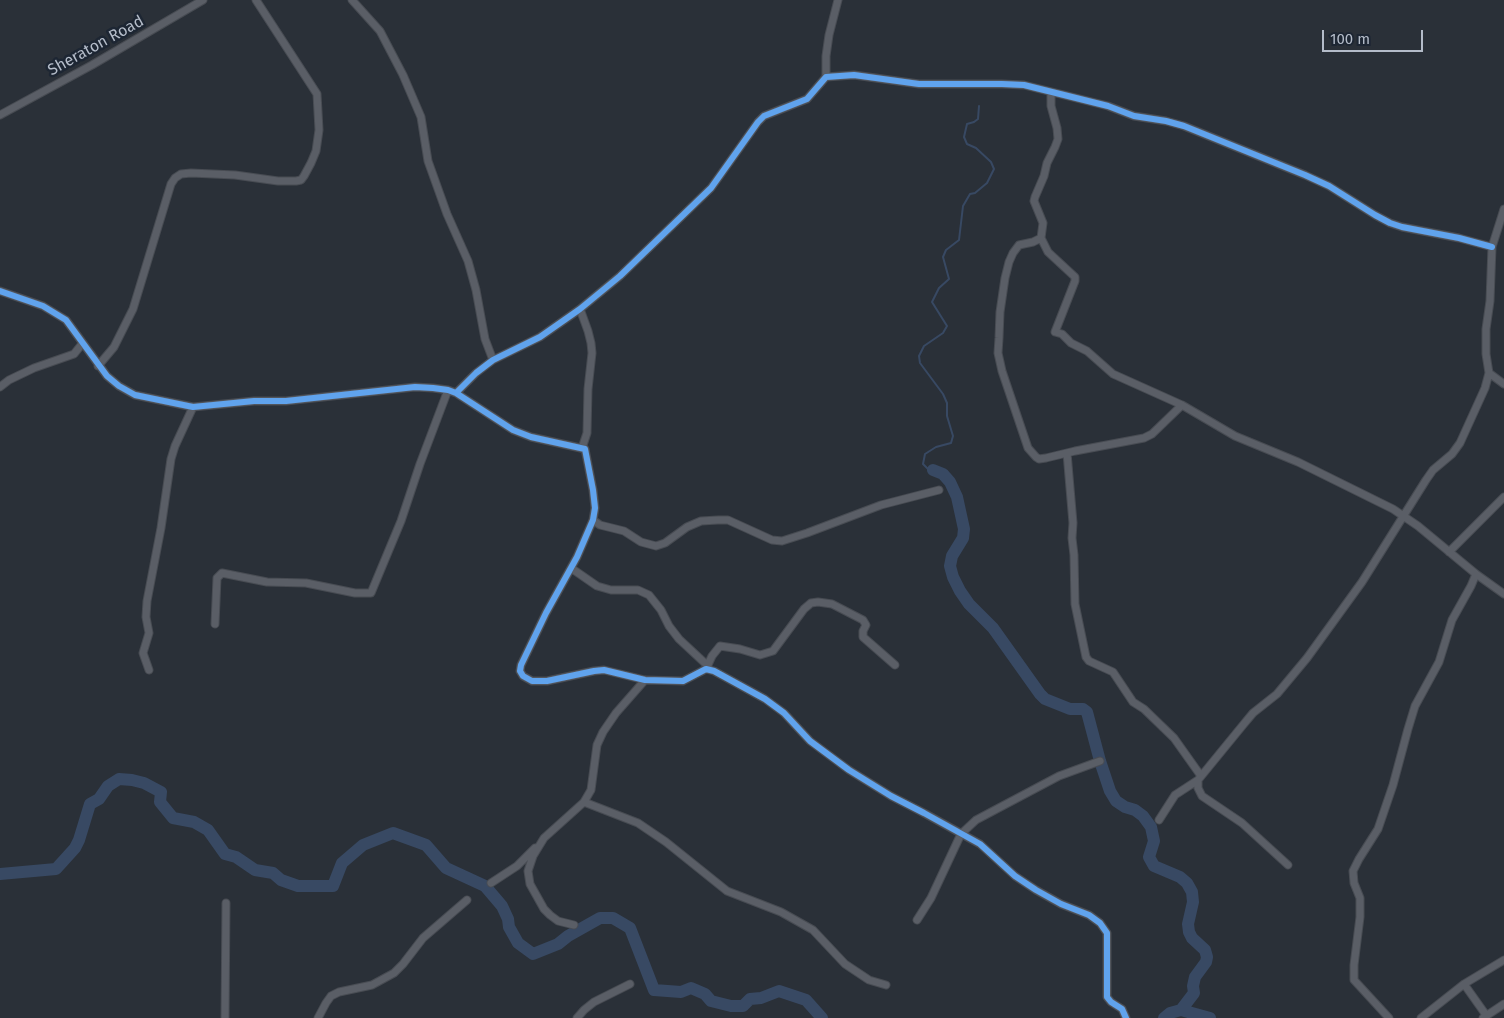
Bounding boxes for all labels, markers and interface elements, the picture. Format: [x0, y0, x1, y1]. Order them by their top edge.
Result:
street label: Sheraton Road [45, 12, 147, 80]
scale bar [1324, 20, 1425, 52]
text: 100 m [1330, 30, 1370, 48]

